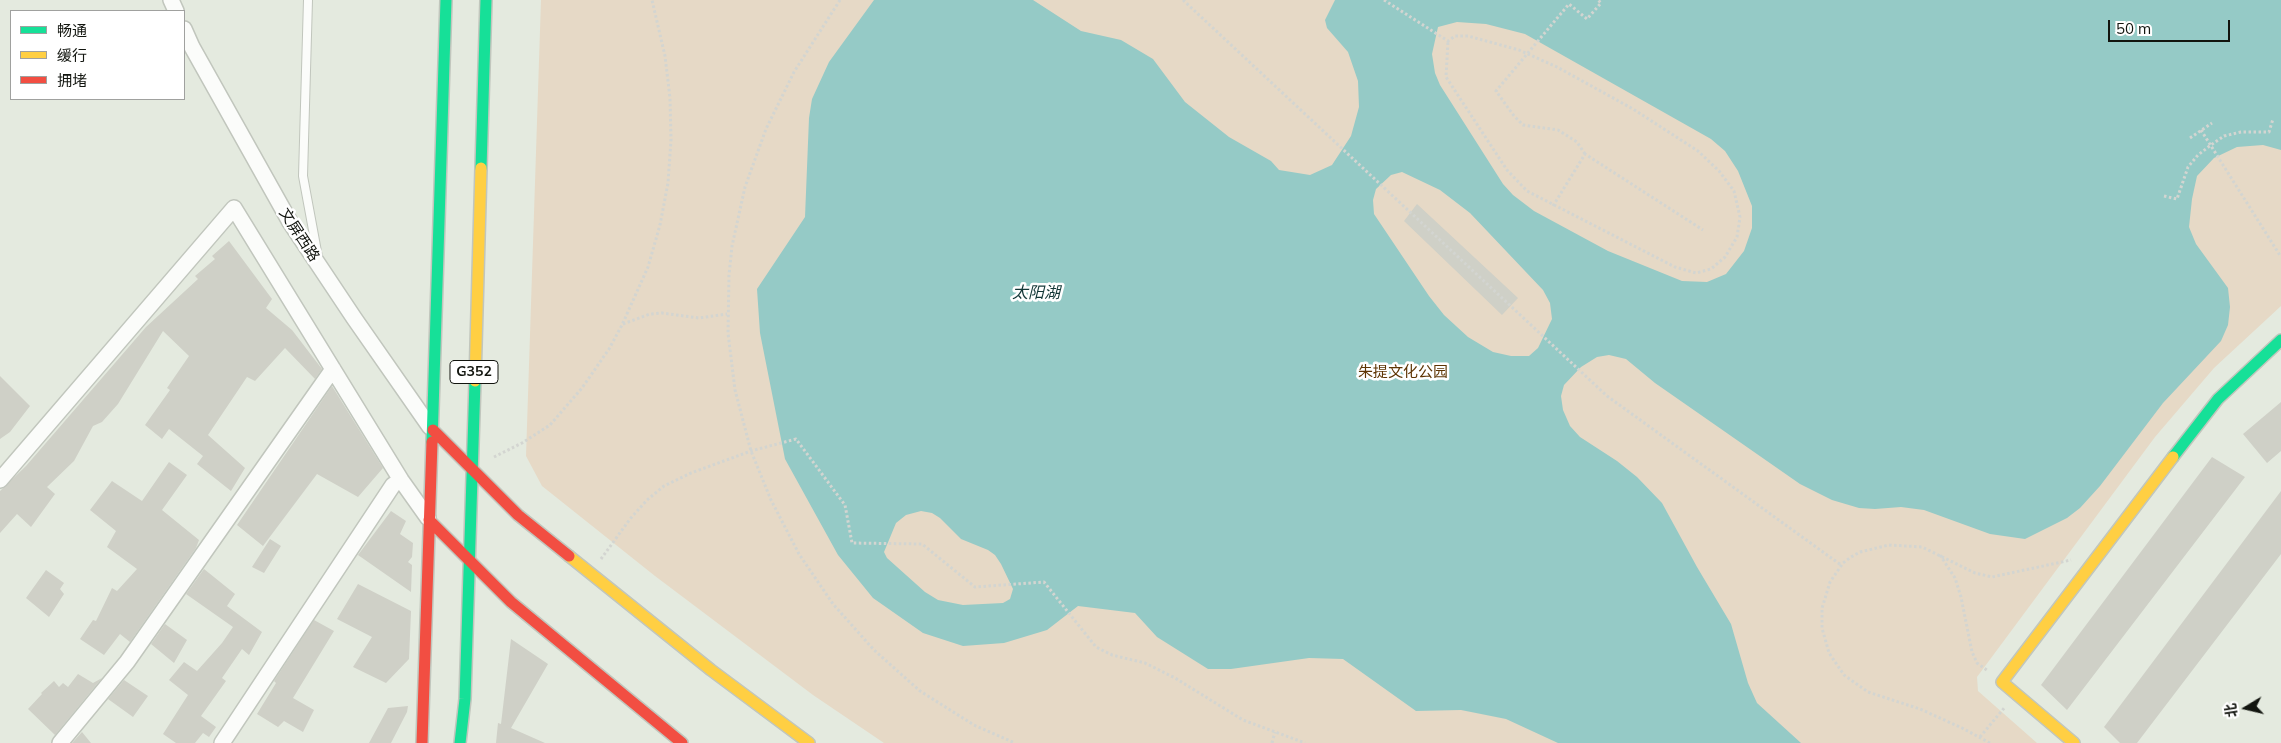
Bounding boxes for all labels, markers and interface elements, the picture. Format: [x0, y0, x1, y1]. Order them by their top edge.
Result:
legend [10, 10, 185, 100]
scale bar [2111, 10, 2234, 42]
text: 50 m [2116, 19, 2151, 38]
text: 畅通 [57, 21, 87, 40]
text: 缓行 [57, 46, 87, 65]
text: 拥堵 [57, 71, 87, 90]
street label: 文屏西路 [275, 205, 323, 265]
water label: 太阳湖 [1012, 283, 1060, 303]
road number: G352 [450, 361, 498, 384]
park label: 朱提文化公园 [1358, 363, 1448, 381]
north arrow [2221, 683, 2271, 733]
text: 北 [2221, 702, 2241, 719]

